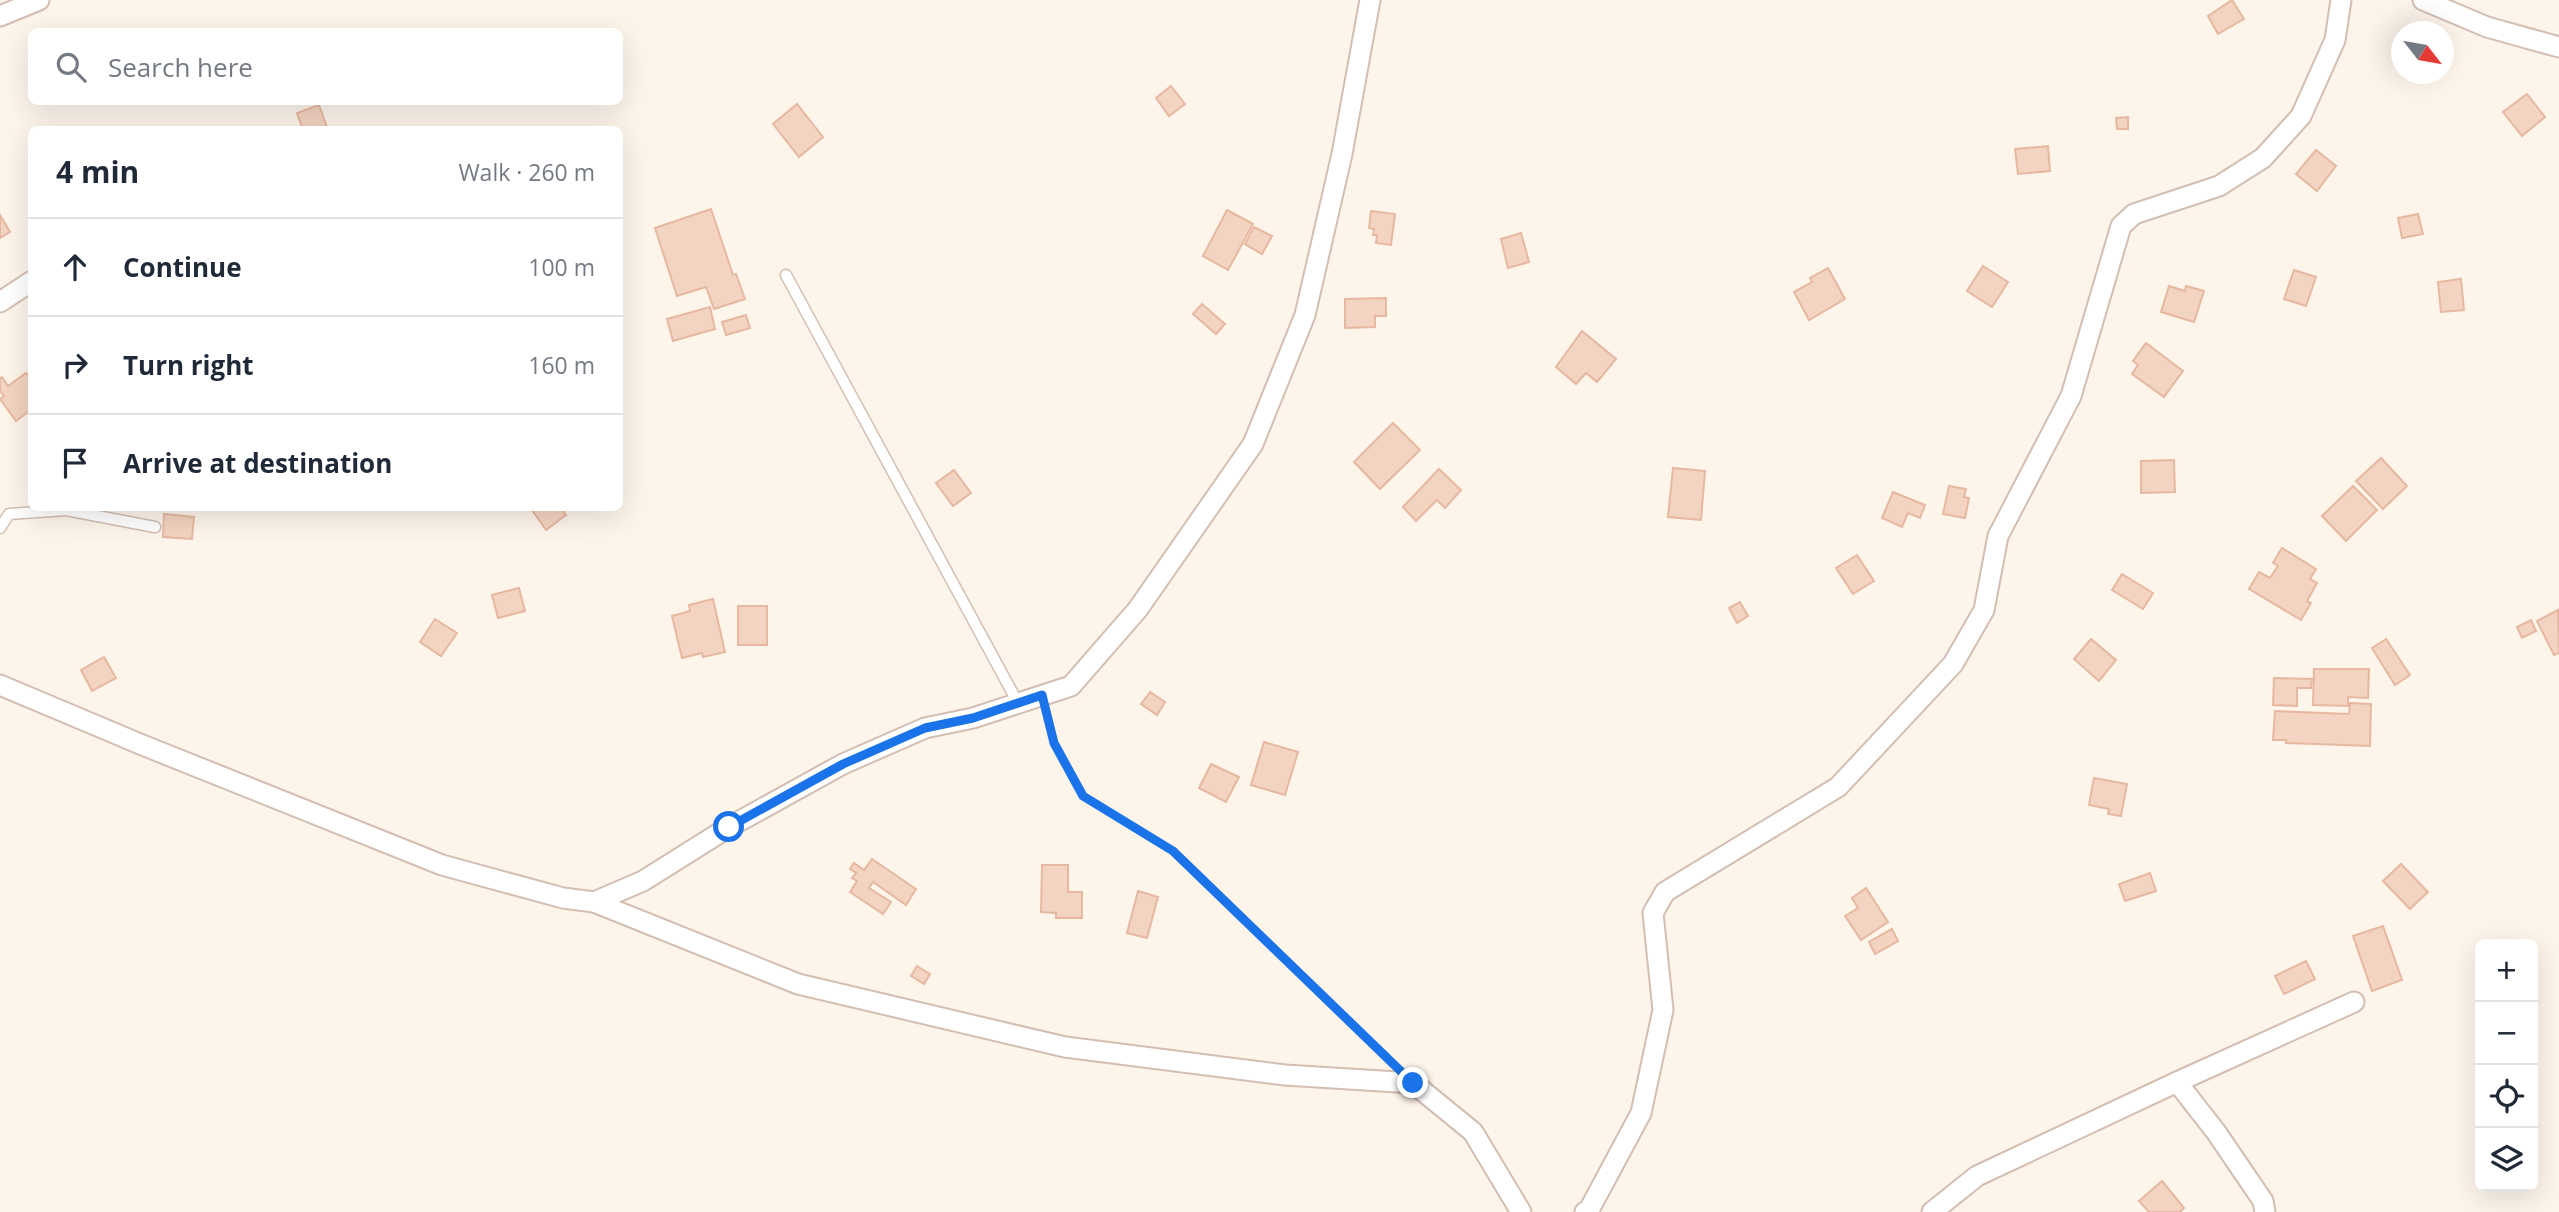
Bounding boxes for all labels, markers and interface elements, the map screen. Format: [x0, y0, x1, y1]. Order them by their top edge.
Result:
north arrow [2391, 21, 2454, 84]
search box [28, 28, 623, 105]
icon: search [52, 48, 90, 86]
text: Search here [108, 49, 253, 85]
text: 4 min [56, 151, 139, 192]
text: Walk · 260 m [458, 156, 595, 188]
icon: ahead [56, 248, 94, 286]
text: Continue [123, 249, 242, 285]
text: 100 m [528, 251, 595, 283]
icon: right [56, 346, 94, 384]
text: Turn right [123, 347, 254, 383]
text: 160 m [528, 349, 595, 381]
icon: arrive [56, 444, 94, 482]
text: Arrive at destination [123, 445, 392, 481]
route start [713, 811, 744, 842]
map controls [2475, 939, 2538, 1191]
button: + [2475, 939, 2538, 1002]
button: − [2475, 1002, 2538, 1065]
button: locate [2475, 1065, 2538, 1128]
route end [1397, 1067, 1428, 1098]
button: layers [2475, 1128, 2538, 1191]

